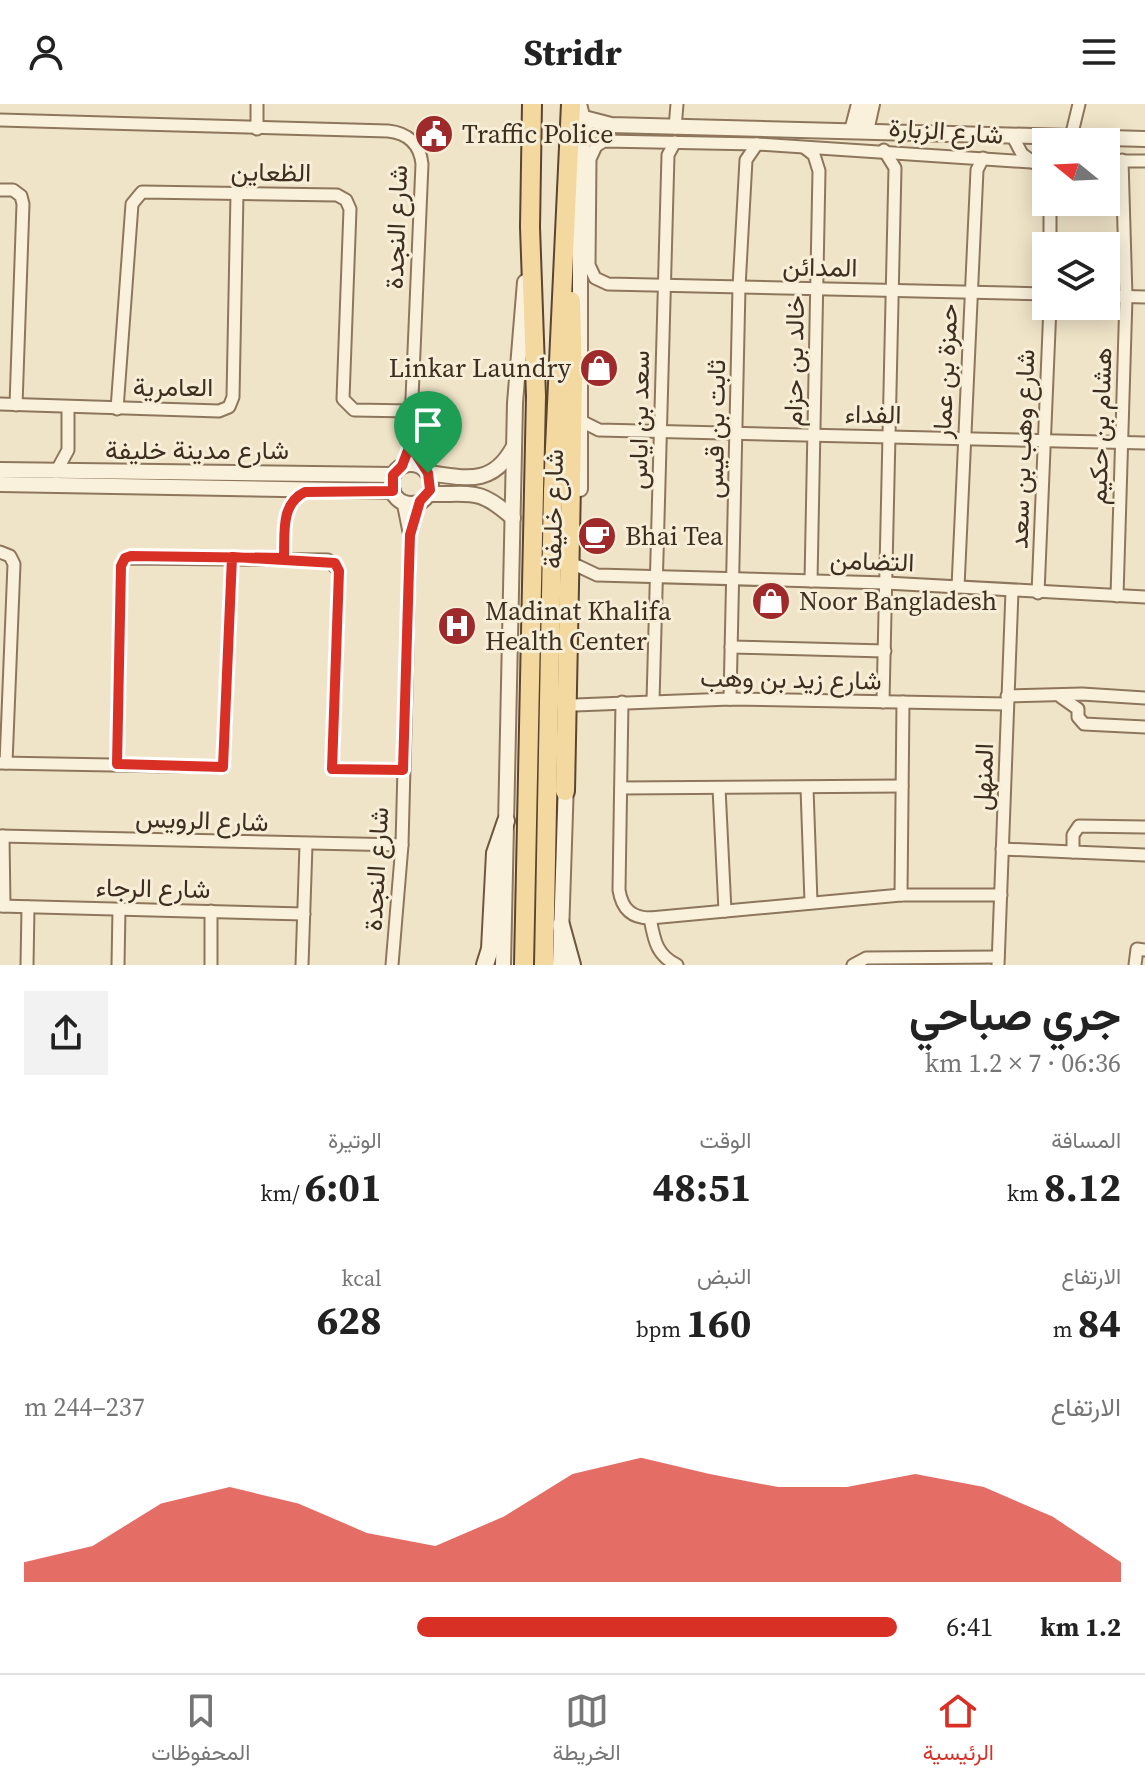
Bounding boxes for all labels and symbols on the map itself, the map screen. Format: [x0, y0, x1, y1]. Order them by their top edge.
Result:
street label: شارع الزبارة [888, 109, 1004, 153]
public building icon: Traffic Police [413, 113, 455, 155]
place label: Traffic Police [462, 116, 614, 152]
north arrow [1032, 128, 1120, 216]
street label: الظعاين [230, 153, 312, 191]
street label: شارع النجدة [376, 164, 416, 290]
street label: المدائن [782, 248, 858, 286]
street label: خالد بن حزام [775, 295, 813, 427]
street label: حمزة بن عمار [923, 303, 967, 440]
shop icon: Linkar Laundry [578, 347, 620, 389]
street label: هشام بن حكيم [1079, 347, 1121, 505]
street label: شارع وهب بن سعد [1001, 348, 1043, 550]
place label: Linkar Laundry [389, 350, 572, 386]
street label: سعد بن اياس [620, 350, 658, 490]
street label: ثابت بن قيس [696, 359, 734, 499]
street label: العامرية [133, 369, 213, 405]
pin [394, 391, 462, 473]
street label: الفداء [844, 396, 902, 432]
street label: شارع مدينة خليفة [105, 432, 289, 468]
street label: شارع خليفة [534, 449, 572, 569]
cafe icon: Bhai Tea [576, 515, 618, 557]
place label: Bhai Tea [625, 518, 724, 554]
street label: التضامن [829, 542, 915, 580]
shop icon: Noor Bangladesh [750, 580, 792, 622]
place label: Noor Bangladesh [799, 583, 997, 619]
place label: Madinat Khalifa Health Center [485, 593, 672, 659]
hospital icon: Madinat Khalifa Health Center [436, 605, 478, 647]
street label: شارع زيد بن وهب [700, 659, 882, 699]
street label: المنهل [964, 743, 1002, 811]
street label: شارع الرويس [135, 800, 269, 840]
street label: شارع النجدة [355, 806, 397, 932]
street label: شارع الرجاء [95, 869, 211, 907]

